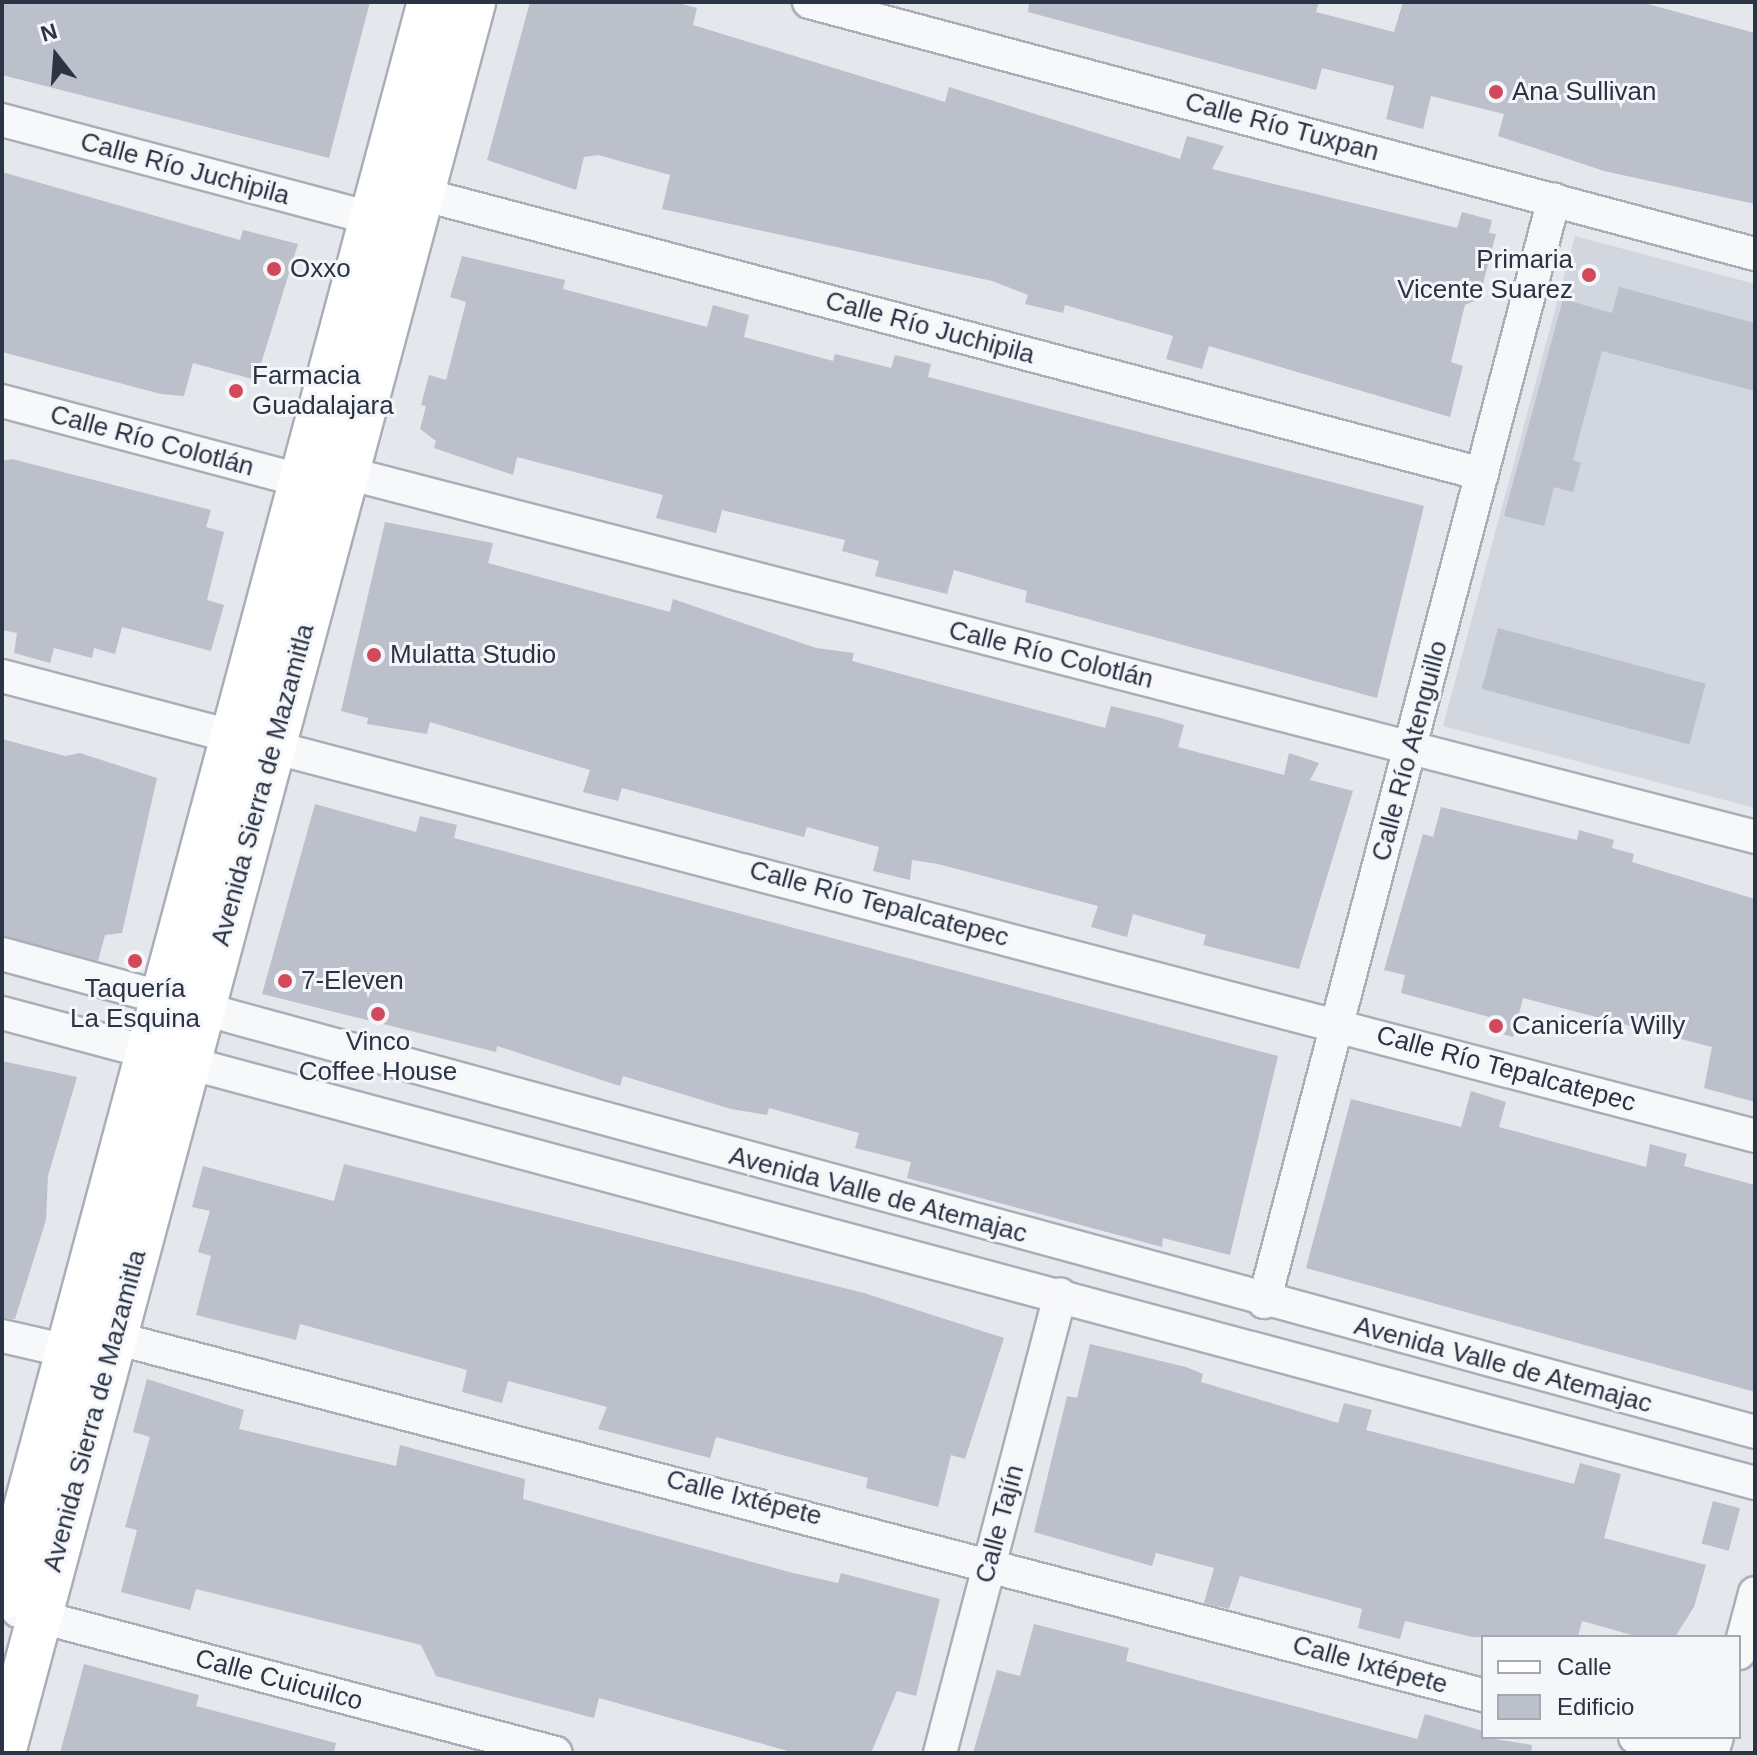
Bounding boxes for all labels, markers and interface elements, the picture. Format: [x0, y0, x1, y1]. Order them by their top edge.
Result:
north arrow [16, 16, 96, 96]
text: N [38, 18, 60, 47]
place label: Ana Sullivan [1512, 76, 1657, 108]
marker: Ana Sullivan [1487, 83, 1505, 101]
street label: Calle Río Tuxpan [1181, 86, 1383, 168]
street label: Calle Río Juchipila [77, 126, 293, 212]
place label: Primaria Vicente Suarez [1397, 244, 1573, 306]
place label: Oxxo [290, 253, 351, 285]
marker: Oxxo [265, 260, 283, 278]
marker: Primaria Vicente Suarez [1580, 266, 1598, 284]
street label: Calle Río Juchipila [822, 285, 1038, 371]
place label: Farmacia Guadalajara [252, 360, 394, 422]
marker: Farmacia Guadalajara [227, 382, 245, 400]
street label: Calle Río Colotlán [47, 399, 257, 483]
street label: Calle Río Colotlán [946, 615, 1156, 695]
street label: Avenida Sierra de Mazamitla [205, 621, 321, 949]
street label: Calle Río Atenguillo [1365, 637, 1455, 865]
place label: Mulatta Studio [390, 639, 556, 671]
marker: Mulatta Studio [365, 646, 383, 664]
street label: Calle Río Tepalcatepec [746, 854, 1012, 954]
marker: Taquería La Esquina [126, 952, 144, 970]
place label: 7-Eleven [301, 965, 404, 997]
marker: 7-Eleven [276, 972, 294, 990]
place label: Taquería La Esquina [70, 973, 200, 1034]
marker: Vinco Coffee House [369, 1005, 387, 1023]
place label: Canicería Willy [1512, 1010, 1685, 1042]
marker: Canicería Willy [1487, 1017, 1505, 1035]
street label: Calle Río Tepalcatepec [1373, 1019, 1639, 1119]
place label: Vinco Coffee House [299, 1026, 457, 1088]
street label: Avenida Valle de Atemajac [725, 1140, 1031, 1250]
street label: Avenida Sierra de Mazamitla [37, 1247, 153, 1575]
street label: Avenida Valle de Atemajac [1350, 1310, 1656, 1420]
street label: Calle Tajín [969, 1461, 1031, 1587]
street label: Calle Ixtépete [663, 1464, 825, 1532]
street label: Calle Ixtépete [1289, 1629, 1451, 1701]
legend [1481, 1635, 1741, 1739]
street label: Calle Cuicuilco [192, 1643, 366, 1717]
text: Calle [1557, 1653, 1612, 1680]
text: Edificio [1557, 1693, 1634, 1720]

